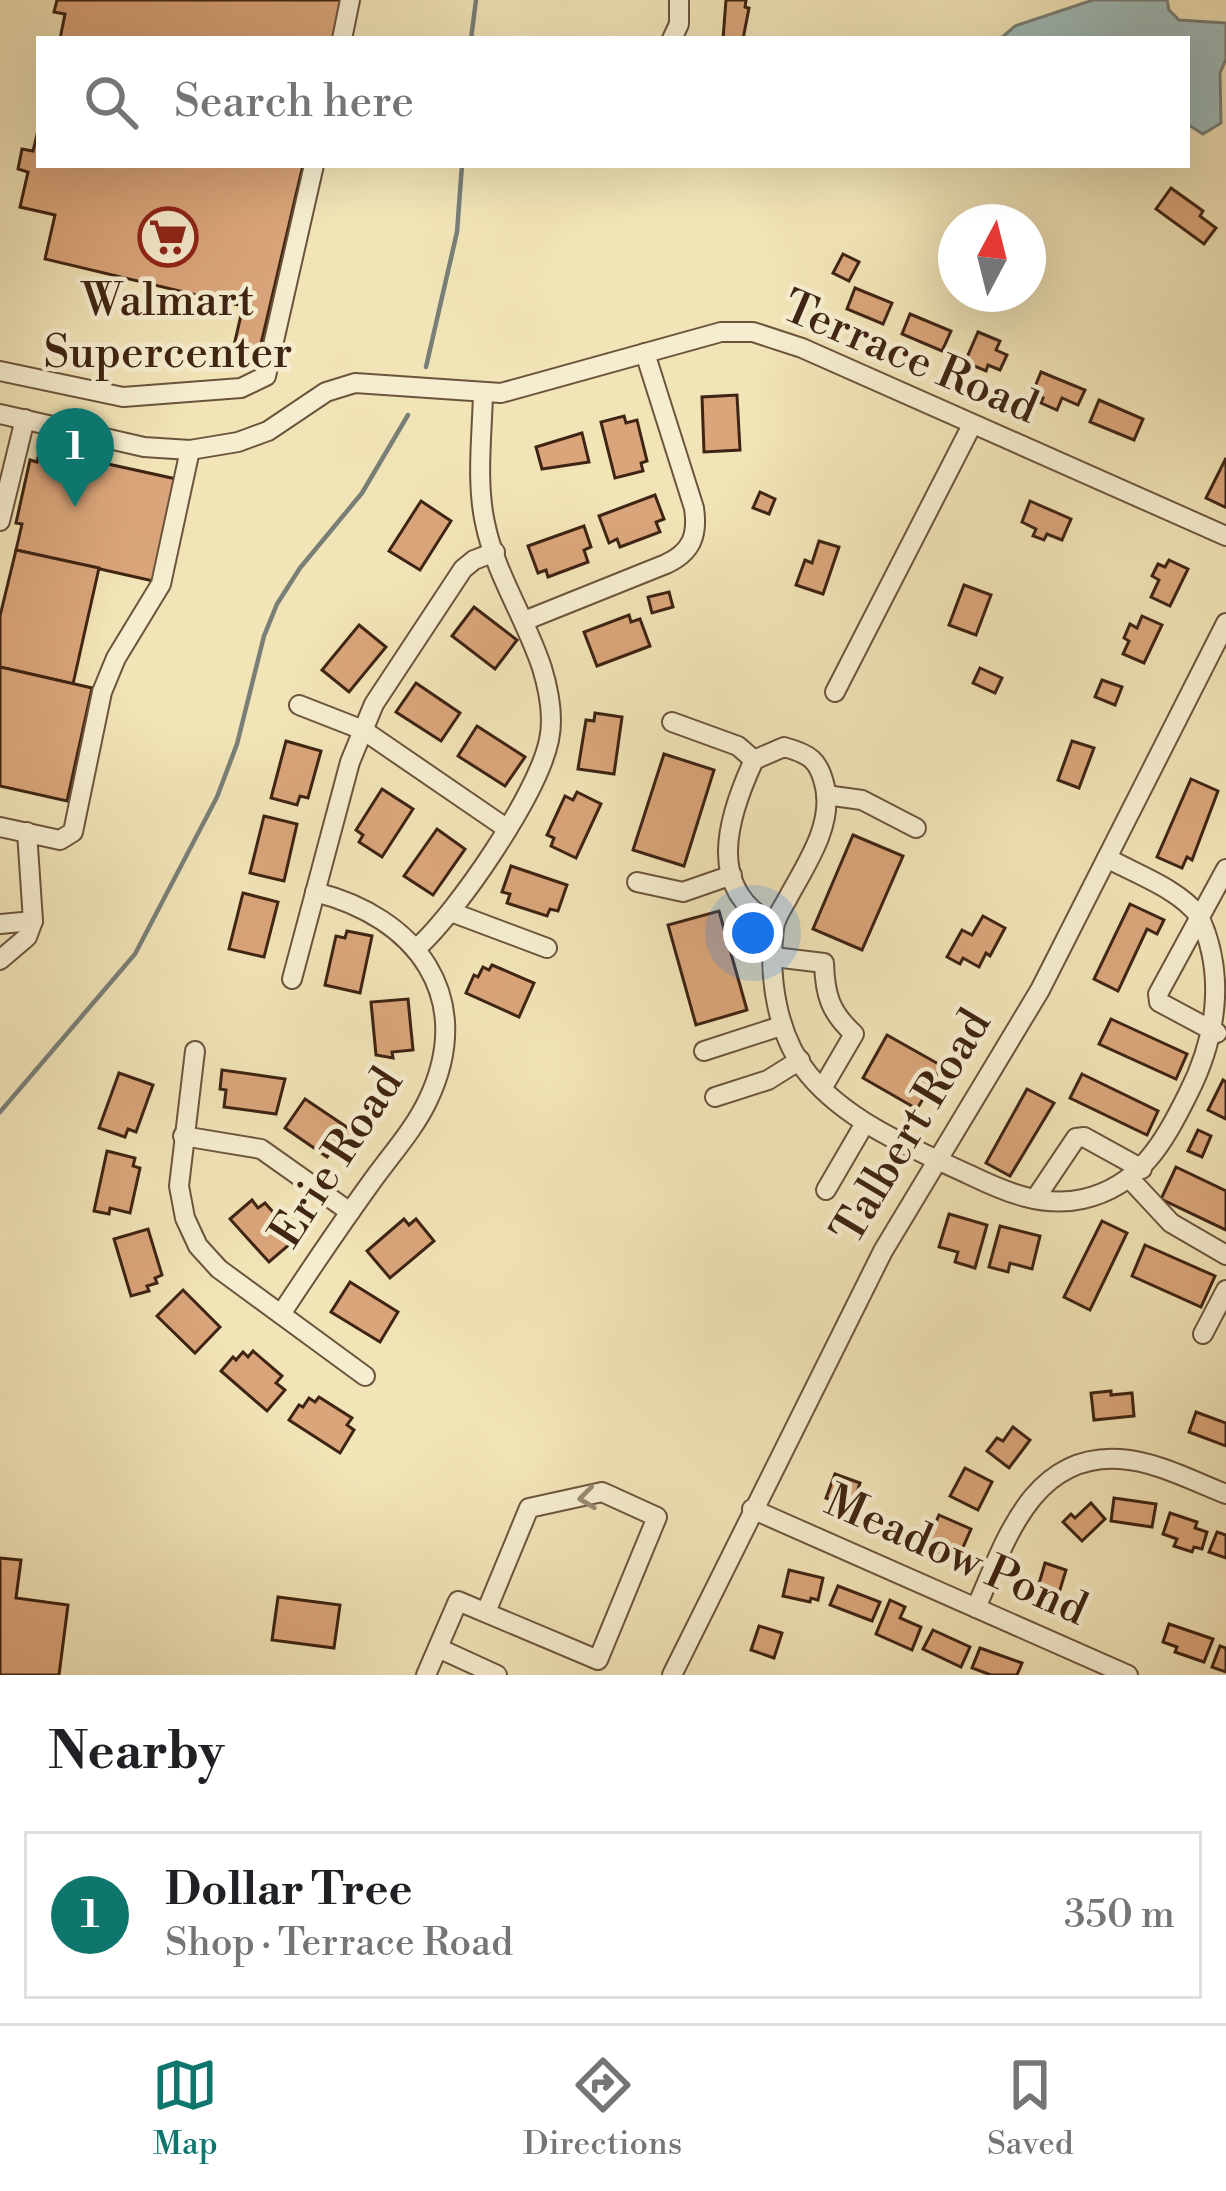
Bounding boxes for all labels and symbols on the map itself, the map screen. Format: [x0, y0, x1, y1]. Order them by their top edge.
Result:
north arrow [938, 204, 1046, 312]
supermarket icon: Walmart Supercenter [137, 206, 199, 268]
place label: Walmart Supercenter [43, 273, 293, 382]
street label: Terrace Road [774, 279, 1047, 437]
pin: 1 [36, 408, 114, 507]
your location [723, 903, 783, 963]
street label: Talbert Road [820, 999, 1005, 1255]
street label: Erie Road [258, 1057, 416, 1258]
street label: Meadow Pond [816, 1473, 1096, 1639]
one-way arrow [578, 1484, 597, 1510]

